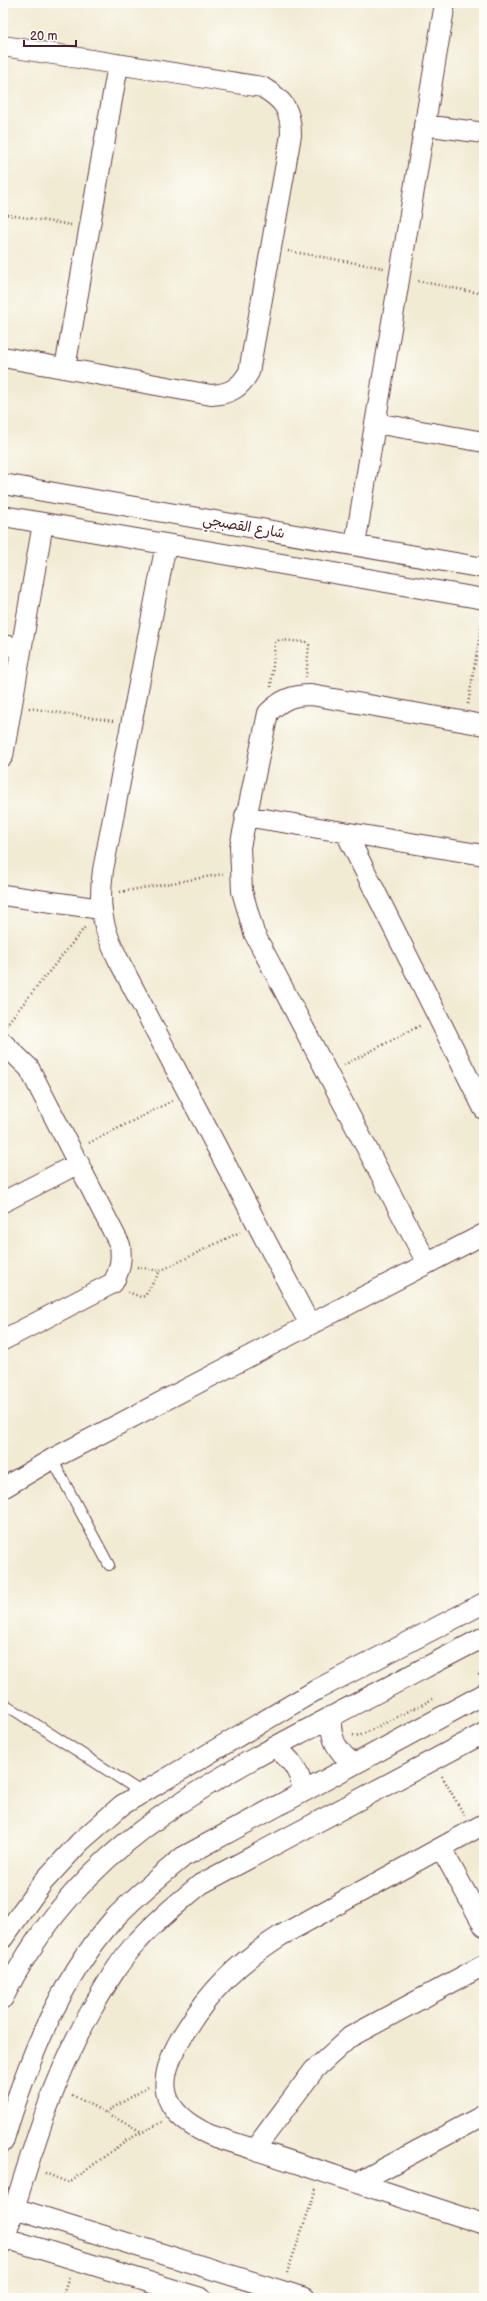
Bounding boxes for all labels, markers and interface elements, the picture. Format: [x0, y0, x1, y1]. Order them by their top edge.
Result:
scale bar [24, 22, 76, 48]
text: 20 m [30, 29, 57, 44]
street label: شارع القصبجي [201, 511, 286, 546]

